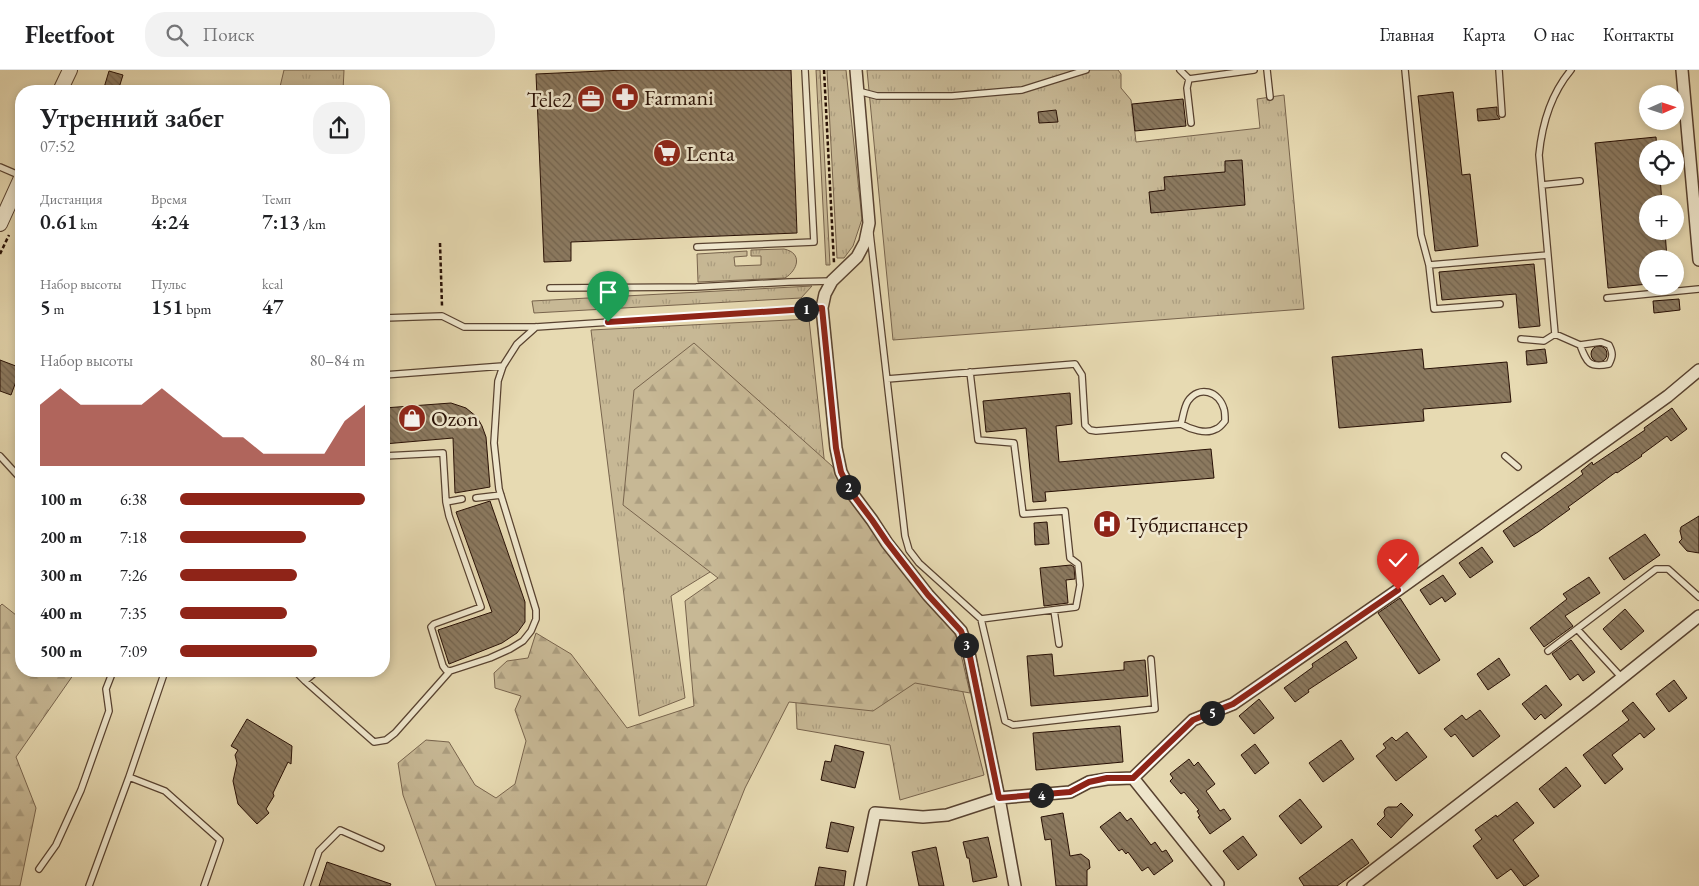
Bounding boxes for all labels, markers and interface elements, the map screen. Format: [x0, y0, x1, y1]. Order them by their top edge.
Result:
search box [145, 12, 495, 57]
text: Fleetfoot [25, 19, 115, 50]
icon: search [163, 21, 191, 49]
text: Поиск [203, 22, 254, 47]
text: Главная [1380, 23, 1434, 46]
text: Карта [1462, 23, 1505, 46]
text: О нас [1533, 23, 1575, 46]
text: Контакты [1603, 23, 1674, 46]
pharmacy icon: Farmani [610, 82, 640, 112]
place label: Farmani [644, 83, 714, 112]
office icon: Tele2 [576, 84, 606, 114]
place label: Tele2 [527, 85, 572, 114]
north arrow [1639, 85, 1684, 130]
map controls [1639, 85, 1684, 295]
text: Утренний забег [40, 99, 224, 135]
button: share [313, 102, 365, 154]
text: 07:52 [40, 136, 75, 157]
supermarket icon: Lenta [652, 138, 682, 168]
place label: Lenta [686, 139, 735, 168]
button: locate [1639, 140, 1684, 185]
text: Дистанция [40, 190, 102, 208]
text: Время [151, 190, 187, 208]
text: Темп [262, 190, 291, 208]
button: + [1639, 195, 1684, 240]
text: 0.61 [40, 208, 77, 235]
text: 4:24 [151, 208, 189, 235]
text: 7:13 [262, 208, 300, 235]
text: km [77, 215, 98, 233]
text: /km [300, 215, 326, 233]
button: − [1639, 250, 1684, 295]
pin [587, 271, 629, 322]
text: Набор высоты [40, 275, 121, 293]
text: Пульс [151, 275, 186, 293]
text: kcal [262, 275, 283, 293]
icon: arrive [594, 278, 622, 306]
text: 5 [40, 293, 51, 320]
text: 151 [151, 293, 183, 320]
text: 47 [262, 293, 284, 320]
pin: 1 [794, 296, 818, 322]
text: m [51, 300, 64, 318]
text: bpm [183, 300, 212, 318]
text: 1 [803, 300, 810, 318]
text: Набор высоты [40, 350, 133, 371]
text: 80–84 m [310, 350, 365, 371]
shop icon: Ozon [397, 403, 427, 433]
place label: Ozon [431, 404, 479, 433]
pin: 2 [836, 474, 860, 500]
text: 2 [845, 478, 852, 496]
text: 100 m [40, 489, 82, 510]
text: 6:38 [120, 489, 147, 510]
hospital icon: Тубдиспансер [1092, 509, 1122, 539]
place label: Тубдиспансер [1126, 510, 1248, 539]
text: 200 m [40, 527, 82, 548]
text: 7:18 [120, 527, 147, 548]
pin [1377, 539, 1419, 590]
icon: check [1384, 546, 1412, 574]
text: 300 m [40, 565, 82, 586]
text: 7:26 [120, 565, 147, 586]
text: 400 m [40, 603, 82, 624]
text: 7:35 [120, 603, 147, 624]
pin: 3 [954, 632, 978, 658]
text: 3 [963, 636, 970, 654]
text: 500 m [40, 641, 82, 662]
text: 7:09 [120, 641, 147, 662]
pin: 5 [1200, 700, 1224, 726]
text: 5 [1209, 704, 1216, 722]
pin: 4 [1028, 782, 1054, 808]
text: 4 [1038, 786, 1045, 804]

